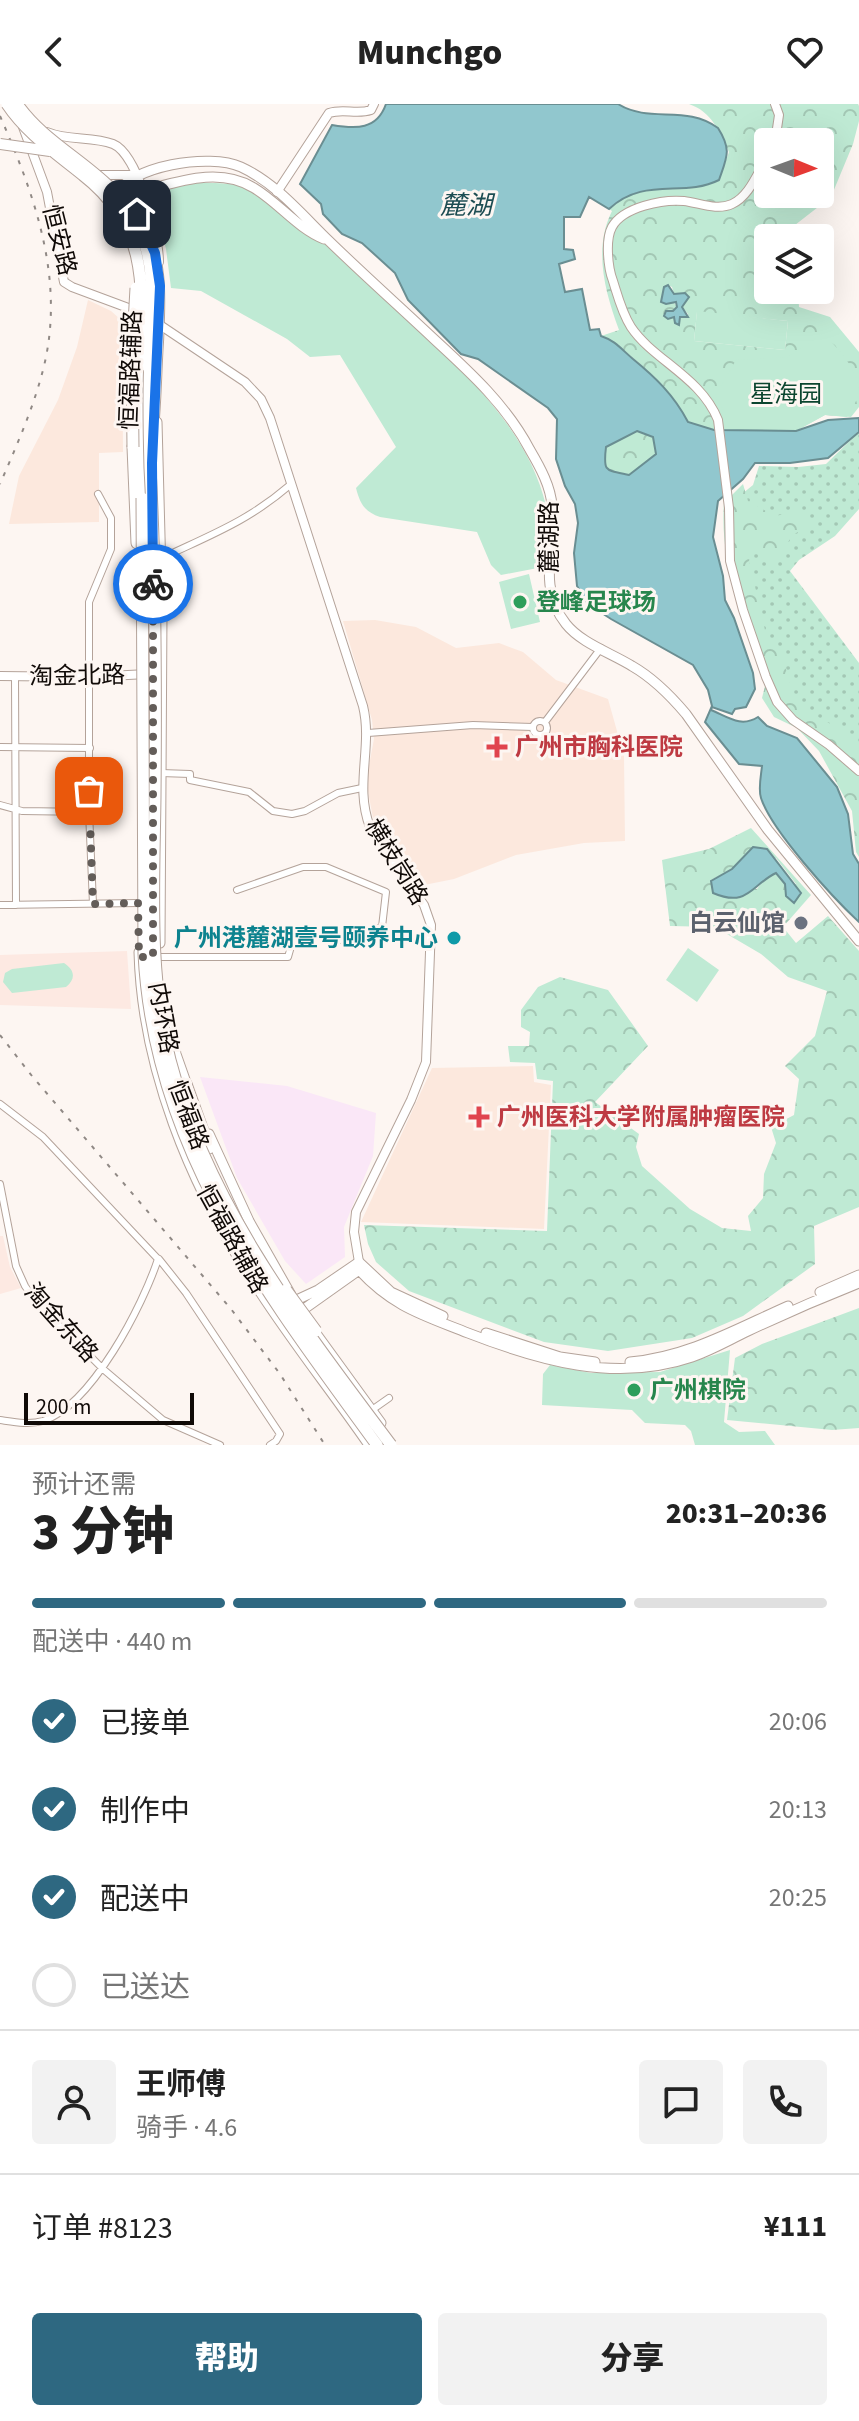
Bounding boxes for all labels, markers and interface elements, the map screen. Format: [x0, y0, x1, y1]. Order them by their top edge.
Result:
text: Munchgo [357, 27, 502, 78]
icon: back [32, 30, 76, 74]
icon: heart [783, 30, 827, 74]
north arrow [754, 128, 834, 208]
map controls [754, 128, 834, 304]
pin [103, 180, 171, 248]
water label: 麓湖 [440, 187, 496, 224]
icon: home [115, 192, 159, 236]
street label: 恒安路 [33, 201, 85, 279]
button: layers [754, 224, 834, 304]
street label: 恒福路辅路 [111, 309, 151, 431]
park label: 星海园 [750, 377, 822, 412]
street label: 麓湖路 [532, 501, 567, 573]
courier [113, 544, 193, 624]
icon: bike [131, 562, 175, 606]
place label: 登峰足球场 [536, 585, 656, 620]
marker: 登峰足球场 [511, 593, 529, 611]
street label: 淘金北路 [29, 658, 125, 694]
place label: 广州市胸科医院 [515, 730, 683, 765]
marker: 广州市胸科医院 [486, 736, 508, 758]
pin [55, 757, 123, 825]
icon: bag [67, 769, 111, 813]
street label: 横枝岗路 [356, 812, 436, 912]
place label: 白云仙馆 [689, 906, 785, 941]
marker: 白云仙馆 [792, 914, 810, 932]
place label: 广州港麓湖壹号颐养中心 [174, 921, 438, 956]
marker: 广州港麓湖壹号颐养中心 [445, 929, 463, 947]
street label: 内环路 [140, 980, 186, 1056]
street label: 恒福路 [159, 1075, 217, 1155]
place label: 广州医科大学附属肿瘤医院 [497, 1100, 785, 1135]
marker: 广州医科大学附属肿瘤医院 [468, 1106, 490, 1128]
street label: 恒福路辅路 [188, 1178, 276, 1300]
street label: 淘金东路 [16, 1276, 106, 1370]
place label: 广州棋院 [650, 1373, 746, 1408]
marker: 广州棋院 [625, 1381, 643, 1399]
scale bar [24, 1389, 194, 1425]
text: 200 m [36, 1391, 91, 1423]
text: 预计还需 [32, 1466, 136, 1503]
text: 20:31–20:36 [666, 1492, 827, 1535]
text: 3 分钟 [32, 1496, 174, 1570]
text: 配送中 · 440 m [32, 1623, 192, 1660]
icon: check [32, 1699, 76, 1743]
text: 已接单 [100, 1702, 190, 1745]
text: 20:06 [769, 1703, 827, 1740]
icon: check [32, 1787, 76, 1831]
text: 制作中 [100, 1790, 190, 1833]
text: 20:13 [769, 1791, 827, 1828]
icon: check [32, 1875, 76, 1919]
text: 配送中 [100, 1878, 190, 1921]
text: 20:25 [769, 1879, 827, 1916]
text: 已送达 [100, 1966, 190, 2009]
button: person [32, 2060, 116, 2144]
button: chat [639, 2060, 723, 2144]
button: phone [743, 2060, 827, 2144]
text: 王师傅 [136, 2063, 226, 2106]
text: 骑手 · 4.6 [136, 2109, 237, 2146]
text: ¥111 [764, 2205, 827, 2248]
text: 订单 #8123 [32, 2207, 173, 2250]
button: 帮助 [32, 2313, 422, 2405]
button: 分享 [438, 2313, 827, 2405]

